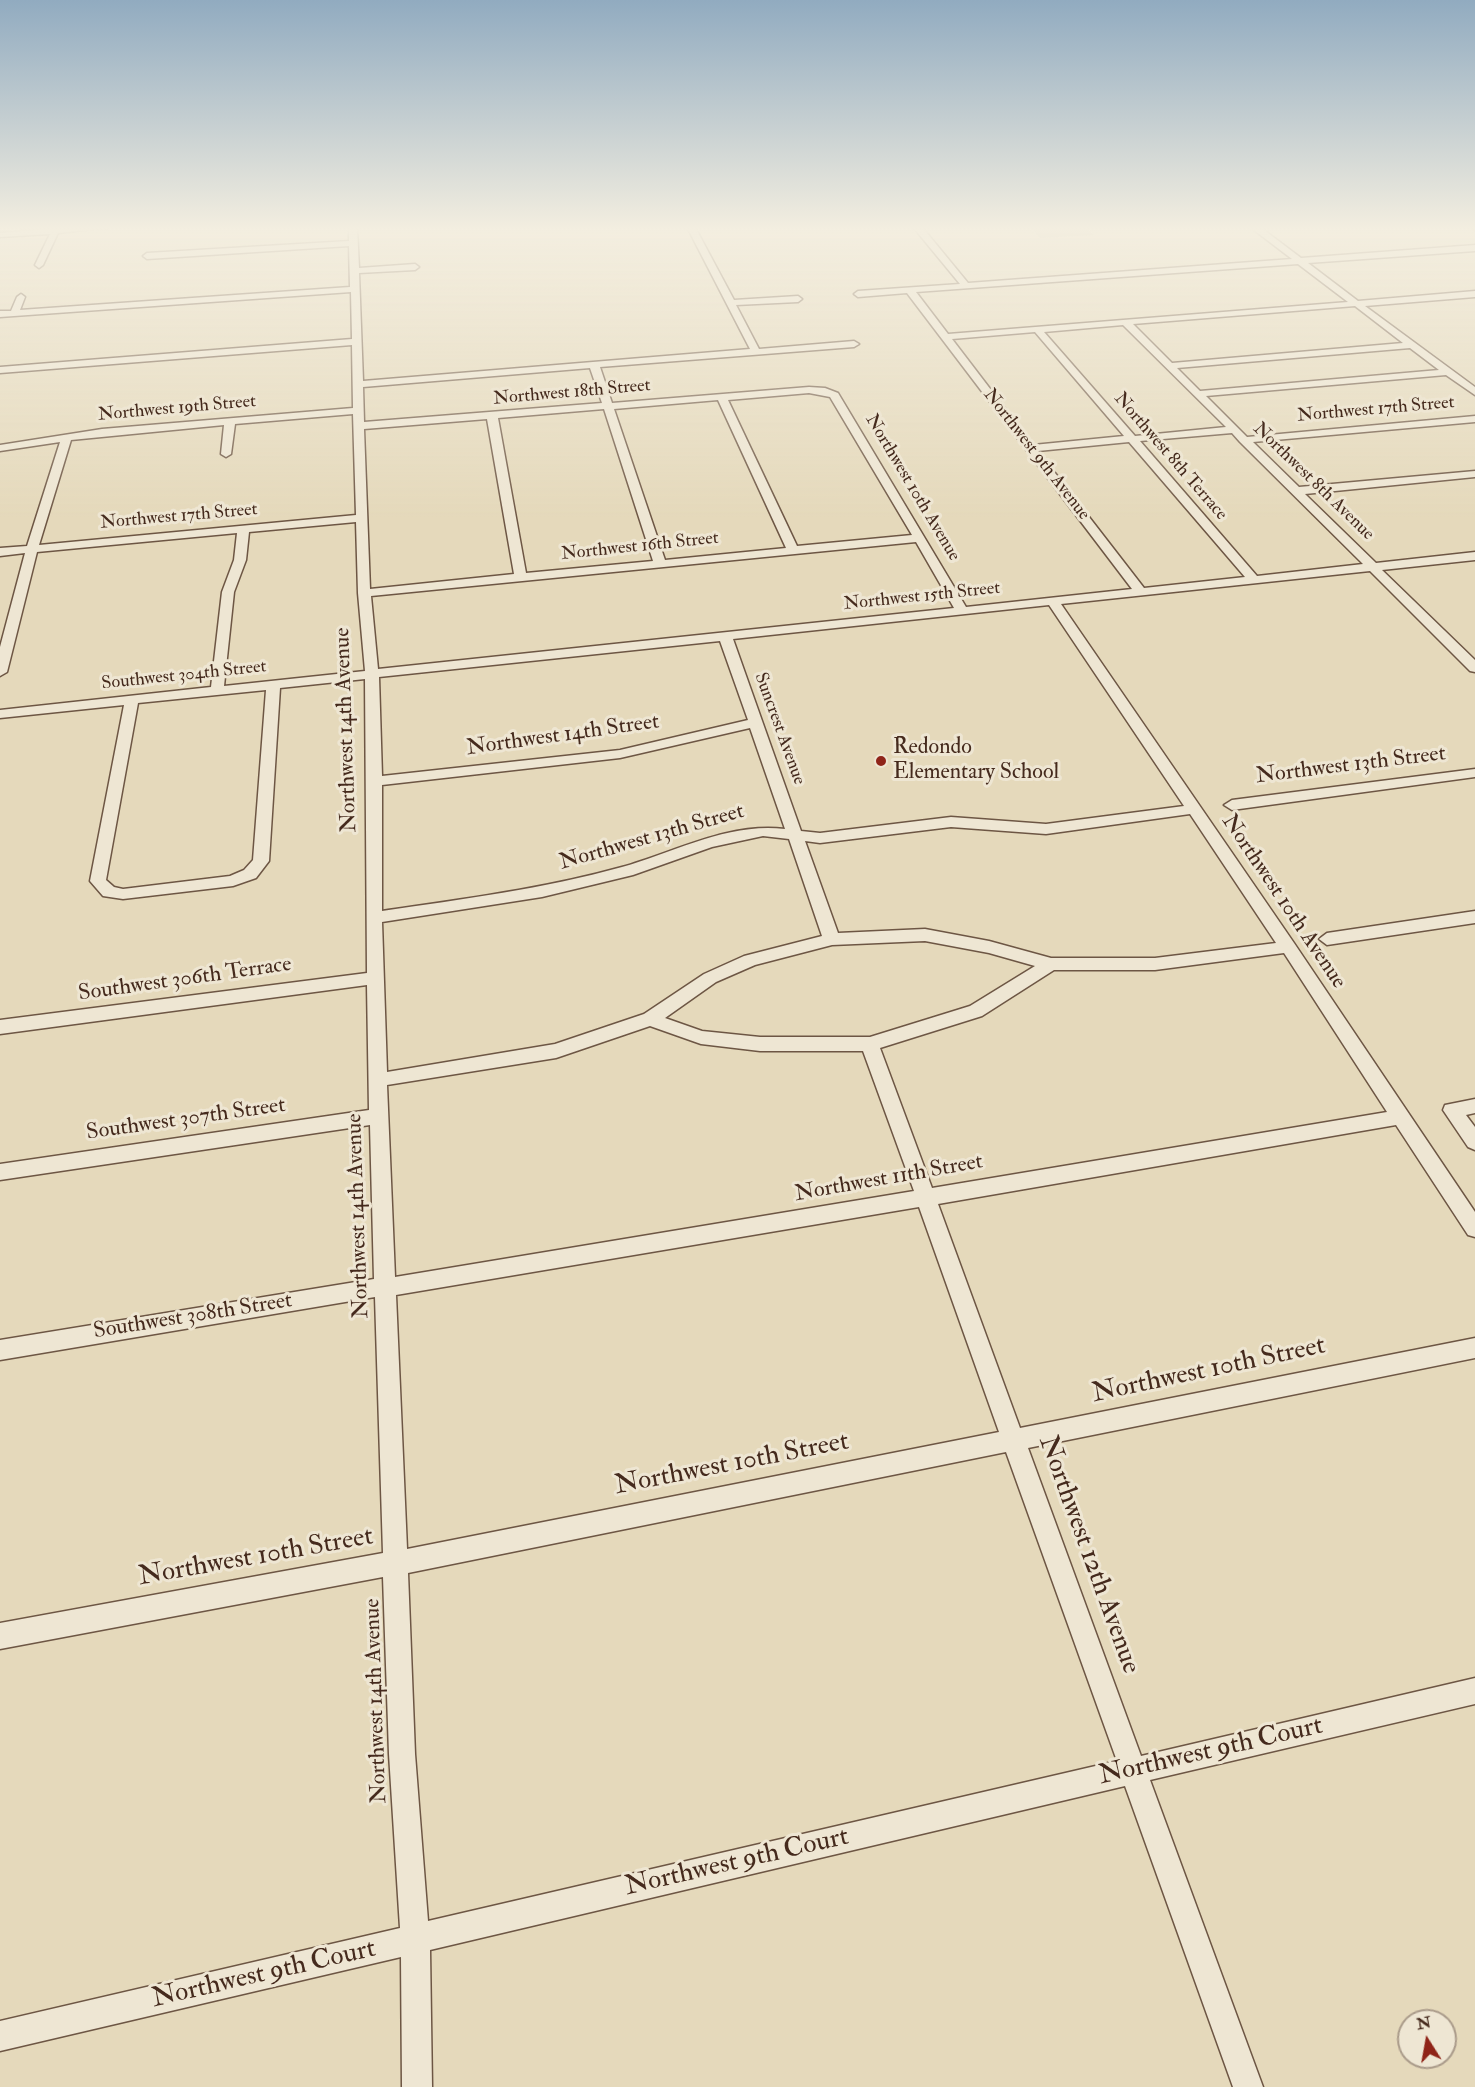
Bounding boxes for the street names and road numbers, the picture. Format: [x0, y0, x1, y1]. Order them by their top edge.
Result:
street label: Northwest 18th Street [492, 375, 652, 411]
street label: Northwest 9th Avenue [978, 385, 1094, 525]
street label: Northwest 8th Terrace [1109, 389, 1231, 525]
street label: Northwest 19th Street [97, 391, 257, 427]
street label: Northwest 17th Street [1297, 392, 1455, 428]
street label: Northwest 10th Avenue [860, 411, 964, 565]
street label: Northwest 8th Avenue [1248, 419, 1378, 545]
street label: Northwest 17th Street [100, 499, 258, 535]
street label: Northwest 16th Street [560, 528, 720, 566]
street label: Northwest 15th Street [843, 578, 1001, 616]
street label: Northwest 14th Avenue [330, 627, 364, 833]
street label: Southwest 304th Street [101, 657, 267, 695]
street label: Suncrest Avenue [749, 670, 809, 788]
street label: Northwest 14th Street [465, 709, 661, 763]
street label: Northwest 13th Street [1255, 741, 1447, 791]
street label: Northwest 13th Street [557, 799, 747, 877]
street label: Northwest 10th Avenue [1215, 810, 1351, 994]
street label: Southwest 306th Terrace [77, 952, 293, 1008]
street label: Southwest 307th Street [85, 1093, 287, 1147]
street label: Northwest 14th Avenue [342, 1113, 376, 1319]
street label: Northwest 11th Street [793, 1149, 985, 1209]
street label: Southwest 308th Street [92, 1288, 294, 1346]
street label: Northwest 10th Street [1089, 1330, 1329, 1412]
street label: Northwest 10th Street [612, 1426, 852, 1504]
street label: Northwest 12th Avenue [1030, 1432, 1146, 1678]
street label: Northwest 10th Street [136, 1521, 376, 1595]
street label: Northwest 14th Avenue [360, 1598, 394, 1804]
street label: Northwest 9th Court [1096, 1711, 1326, 1793]
street label: Northwest 9th Court [622, 1822, 852, 1904]
street label: Northwest 9th Court [149, 1934, 379, 2016]

